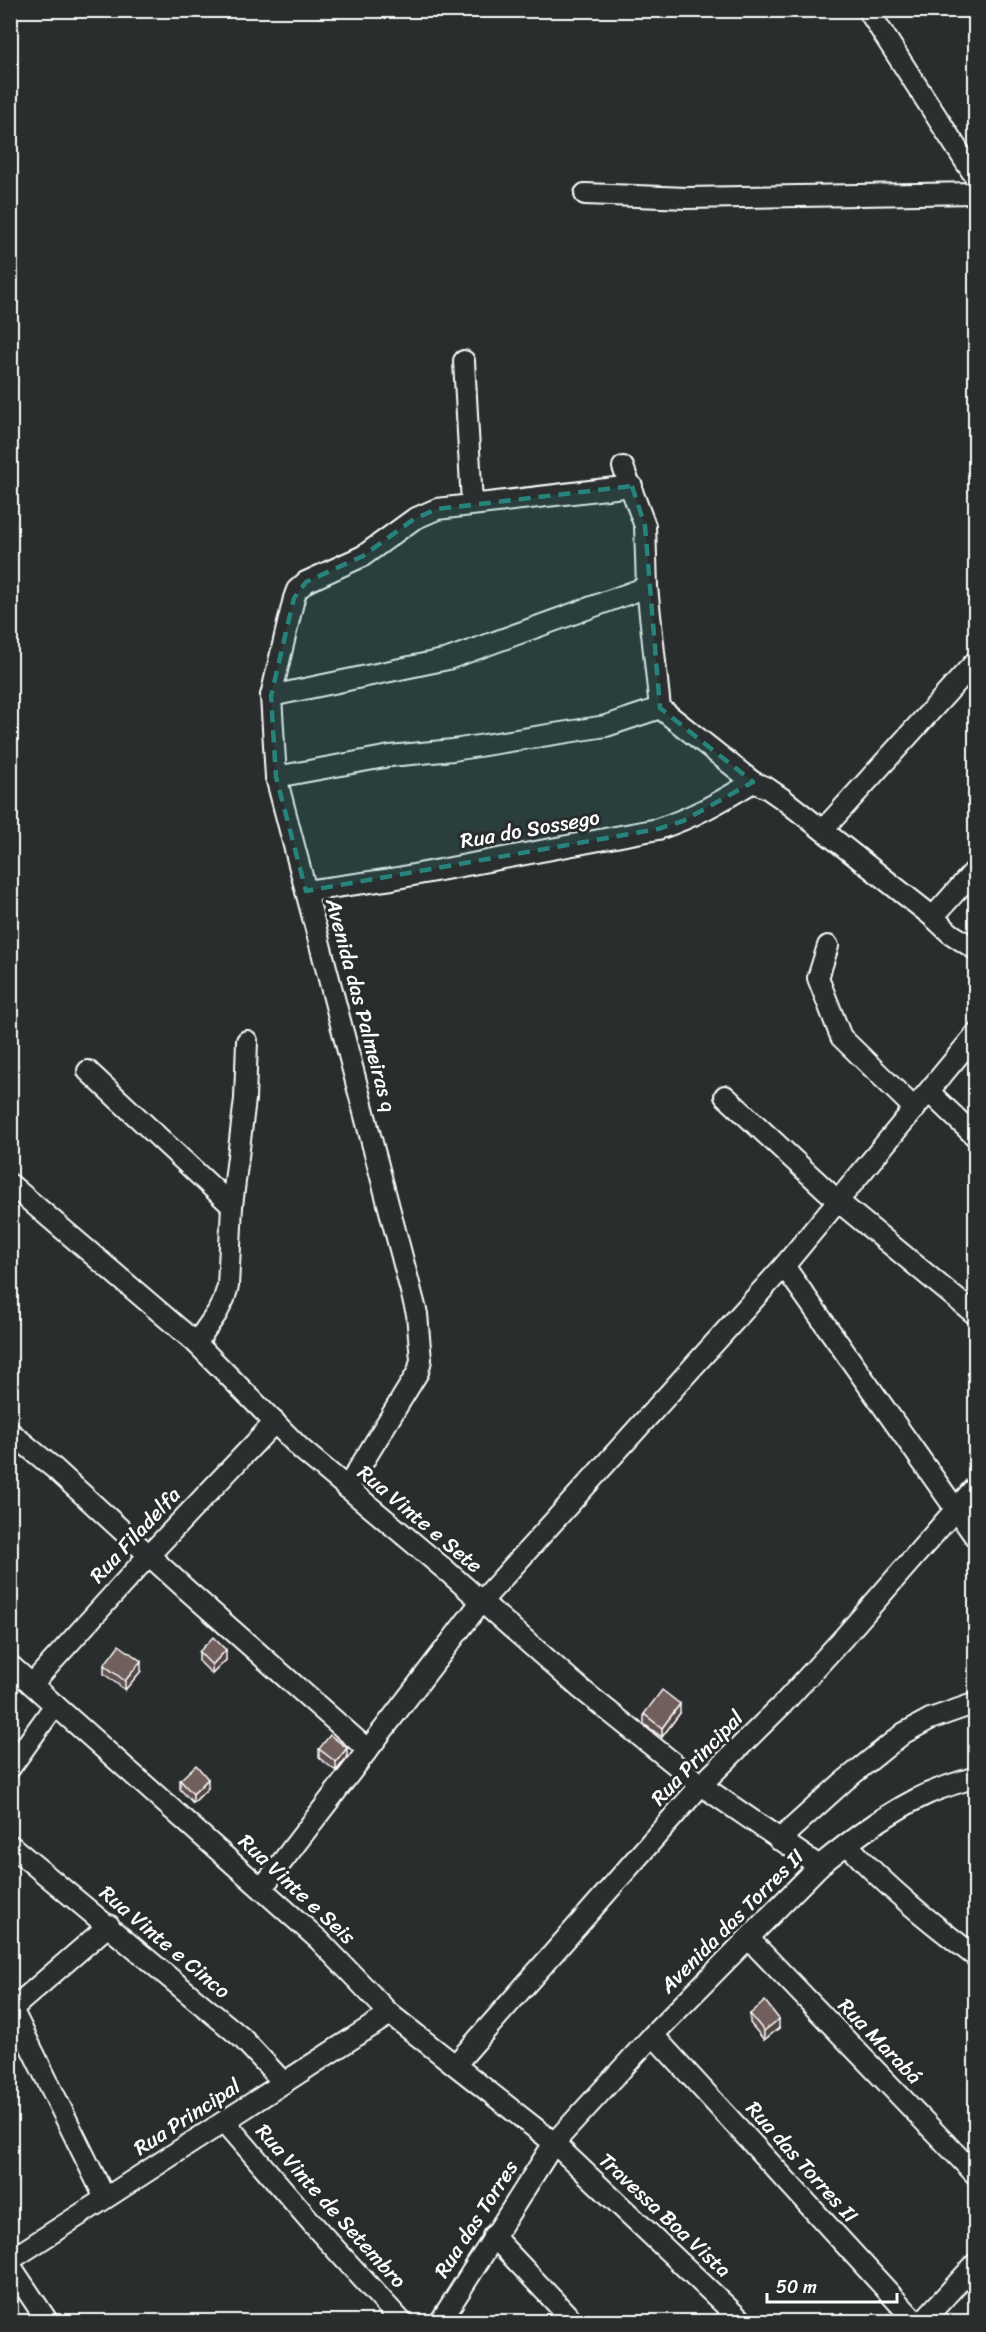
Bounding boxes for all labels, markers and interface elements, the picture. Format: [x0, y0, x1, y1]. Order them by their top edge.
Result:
street label: Rua do Sossego [457, 798, 603, 860]
street label: Avenida das Palmeiras q [314, 893, 408, 1116]
street label: Rua Vinte e Sete [349, 1455, 492, 1583]
street label: Rua Filadelfa [80, 1477, 191, 1592]
street label: Rua Principal [641, 1700, 754, 1815]
street label: Rua Vinte e Seis [229, 1824, 365, 1954]
street label: Avenida das Torres II [650, 1839, 814, 2003]
street label: Rua Vinte e Cinco [90, 1875, 240, 2009]
street label: Rua Marabá [828, 1988, 932, 2094]
street label: Rua Principal [126, 2067, 249, 2166]
street label: Rua das Torres II [736, 2092, 868, 2233]
street label: Rua Vinte de Setembro [246, 2114, 416, 2298]
street label: Travessa Boa Vista [589, 2143, 741, 2288]
street label: Rua das Torres [423, 2152, 529, 2286]
scale bar [767, 2266, 898, 2304]
text: 50 m [776, 2271, 817, 2303]

